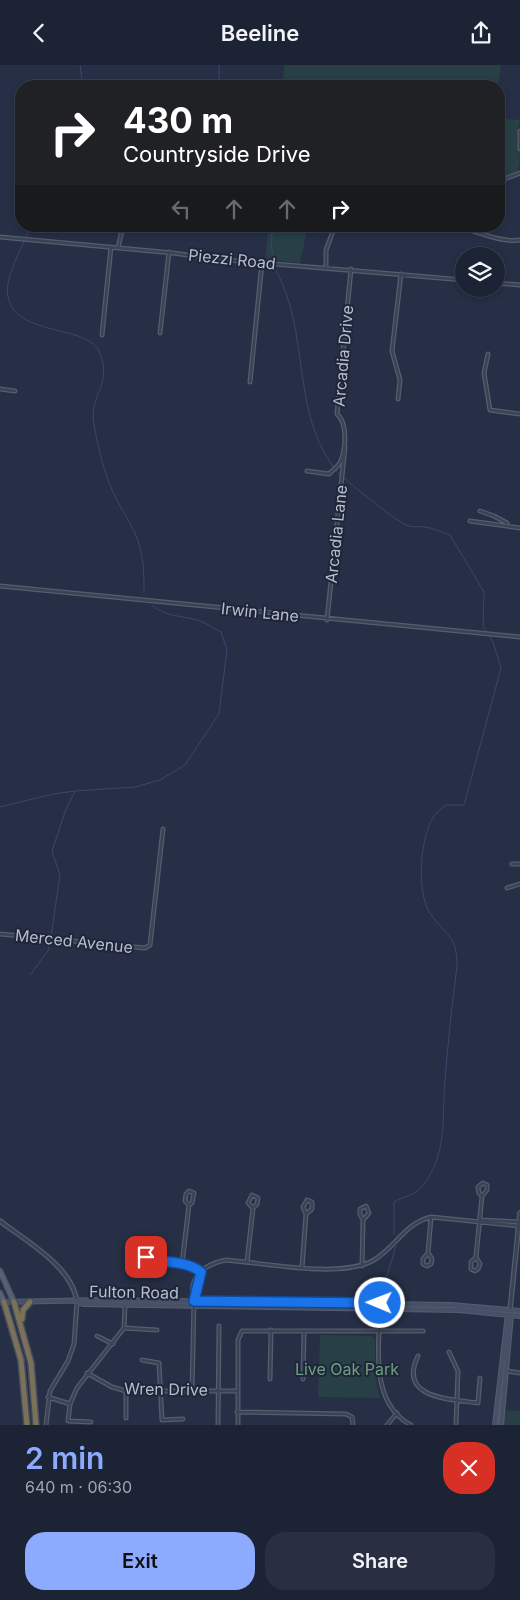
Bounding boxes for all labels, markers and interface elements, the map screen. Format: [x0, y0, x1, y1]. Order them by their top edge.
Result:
icon: back [25, 19, 53, 47]
icon: share [467, 19, 495, 47]
text: Beeline [221, 20, 299, 46]
text: 430 m [123, 99, 233, 141]
icon: right [40, 100, 105, 165]
text: Countryside Drive [123, 141, 310, 167]
icon: left [167, 195, 195, 223]
icon: ahead [220, 195, 248, 223]
icon: ahead [273, 195, 301, 223]
icon: right [326, 195, 354, 223]
street label: Piezzi Road [187, 244, 277, 274]
map controls [455, 247, 505, 297]
button: layers [455, 247, 505, 297]
street label: Arcadia Drive [329, 304, 357, 408]
street label: Arcadia Lane [321, 484, 351, 584]
street label: Irwin Lane [220, 598, 300, 626]
street label: Merced Avenue [14, 925, 134, 957]
pin [125, 1236, 167, 1278]
icon: arrive [132, 1243, 160, 1271]
position arrow [353, 1276, 405, 1328]
street label: Fulton Road [89, 1281, 179, 1303]
park label: Live Oak Park [295, 1359, 399, 1379]
street label: Wren Drive [124, 1378, 208, 1400]
text: 2 min [25, 1440, 104, 1476]
button: close [443, 1442, 495, 1494]
text: 640 m · 06:30 [25, 1477, 132, 1497]
button: Exit [25, 1532, 255, 1590]
button: Share [265, 1532, 495, 1590]

